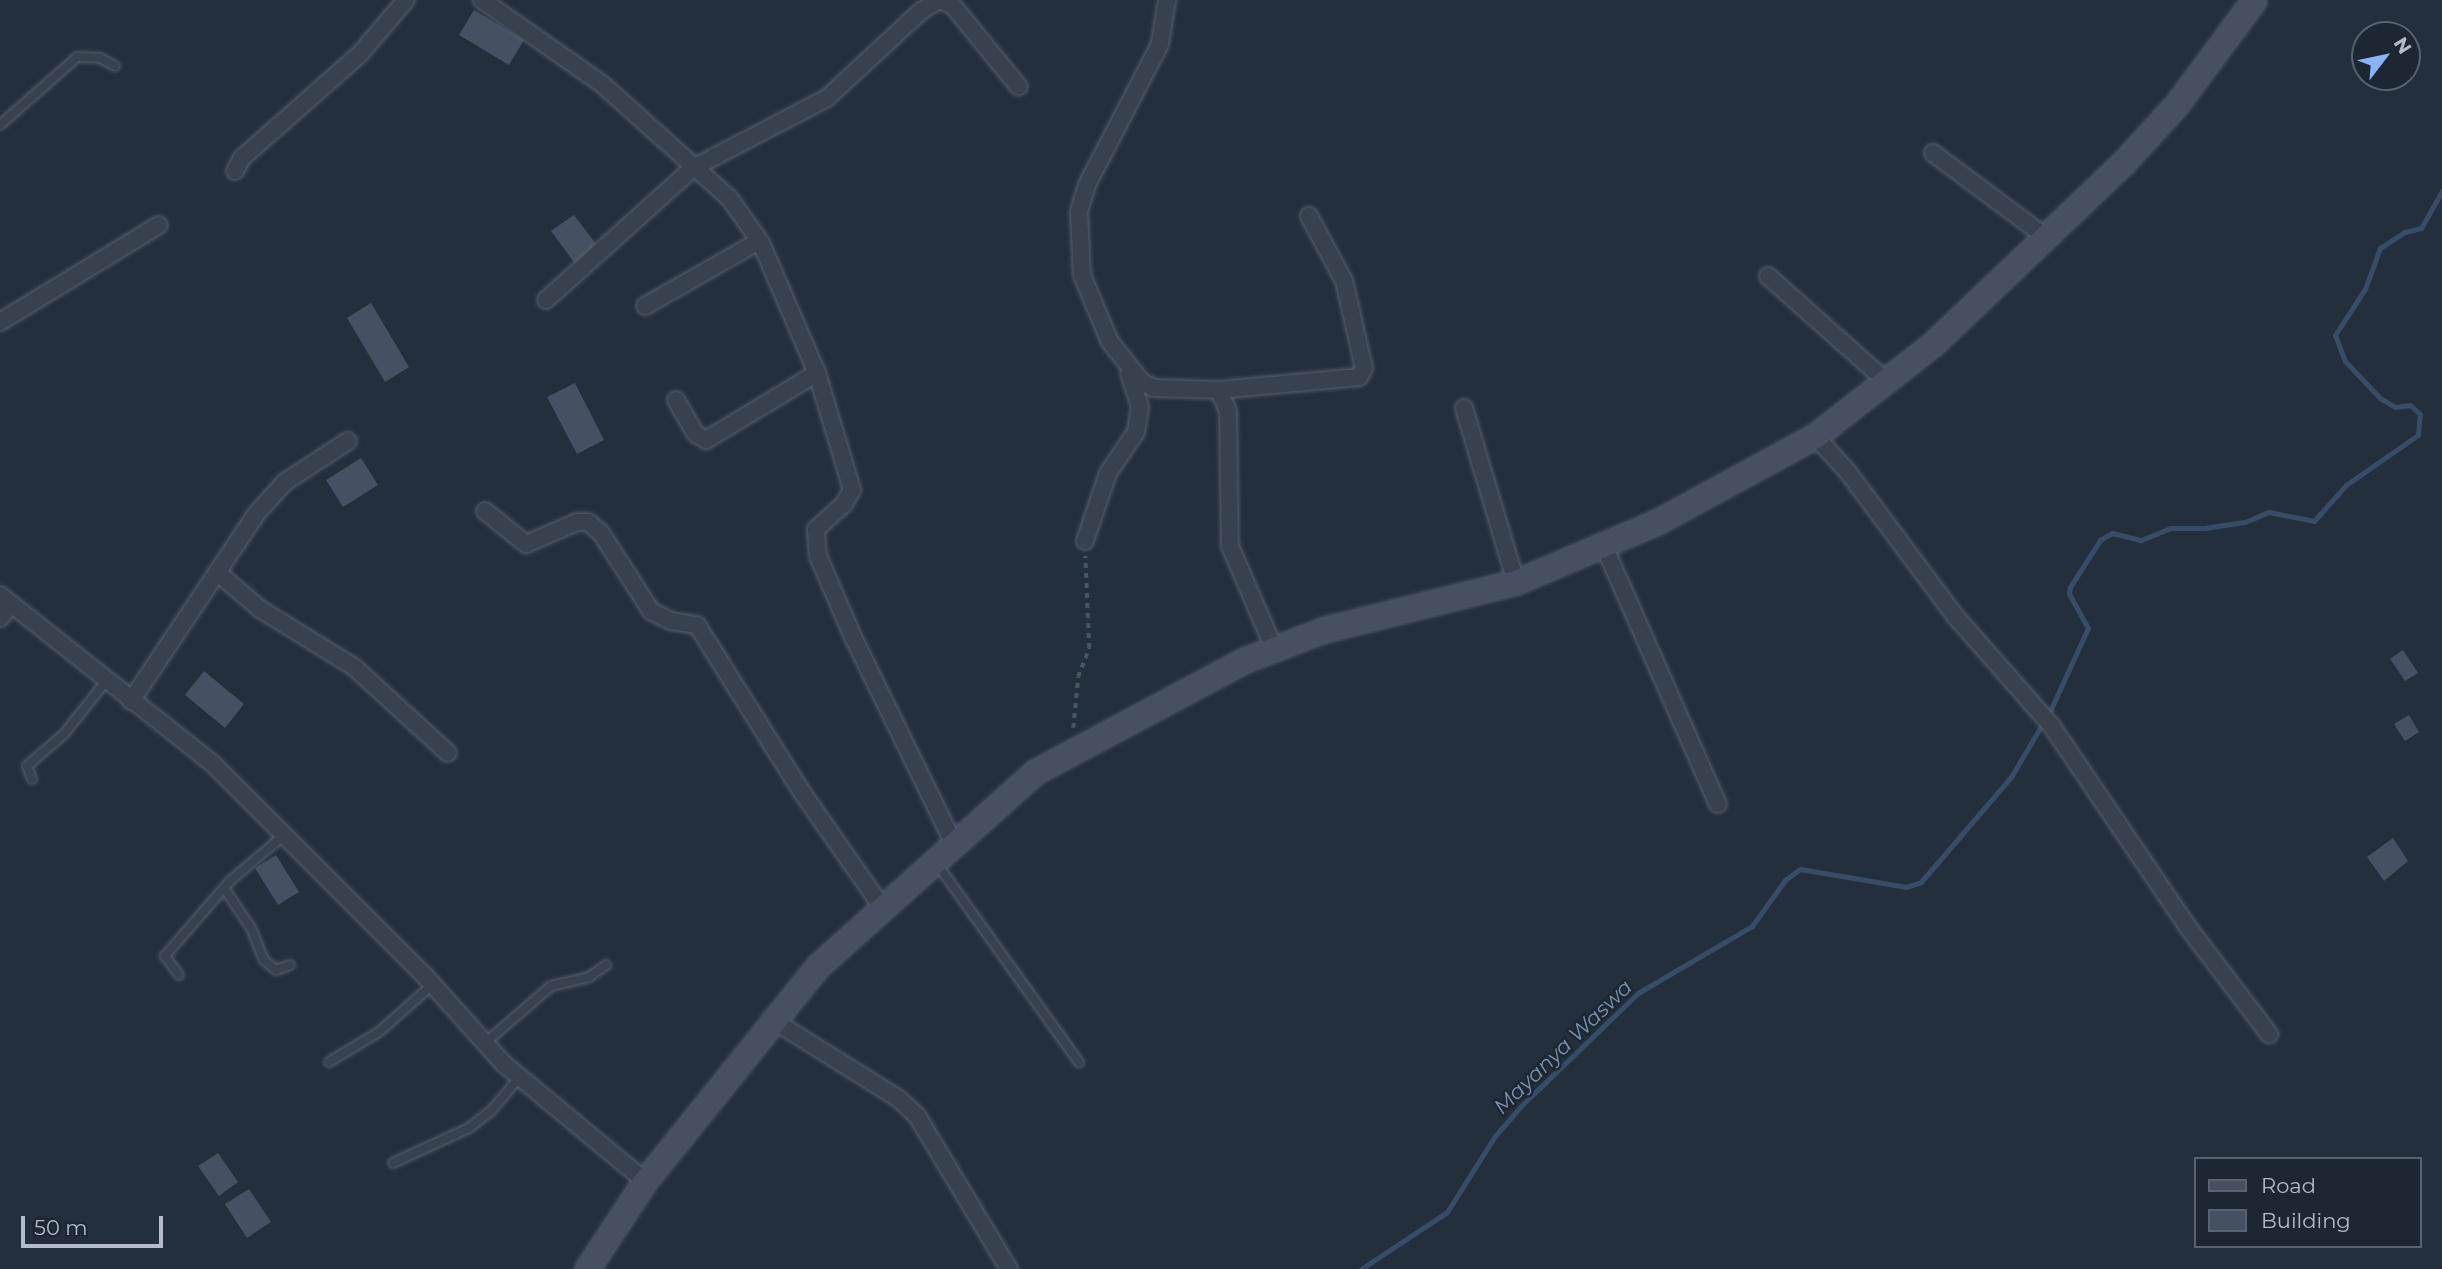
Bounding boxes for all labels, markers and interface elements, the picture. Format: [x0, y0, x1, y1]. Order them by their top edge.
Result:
north arrow [2351, 21, 2421, 91]
text: N [2389, 33, 2416, 58]
water label: Mayanya Waswa [1489, 975, 1637, 1119]
legend [2194, 1157, 2421, 1248]
text: Road [2261, 1173, 2316, 1198]
scale bar [24, 1202, 166, 1246]
text: Building [2261, 1208, 2351, 1233]
text: 50 m [34, 1215, 88, 1240]

